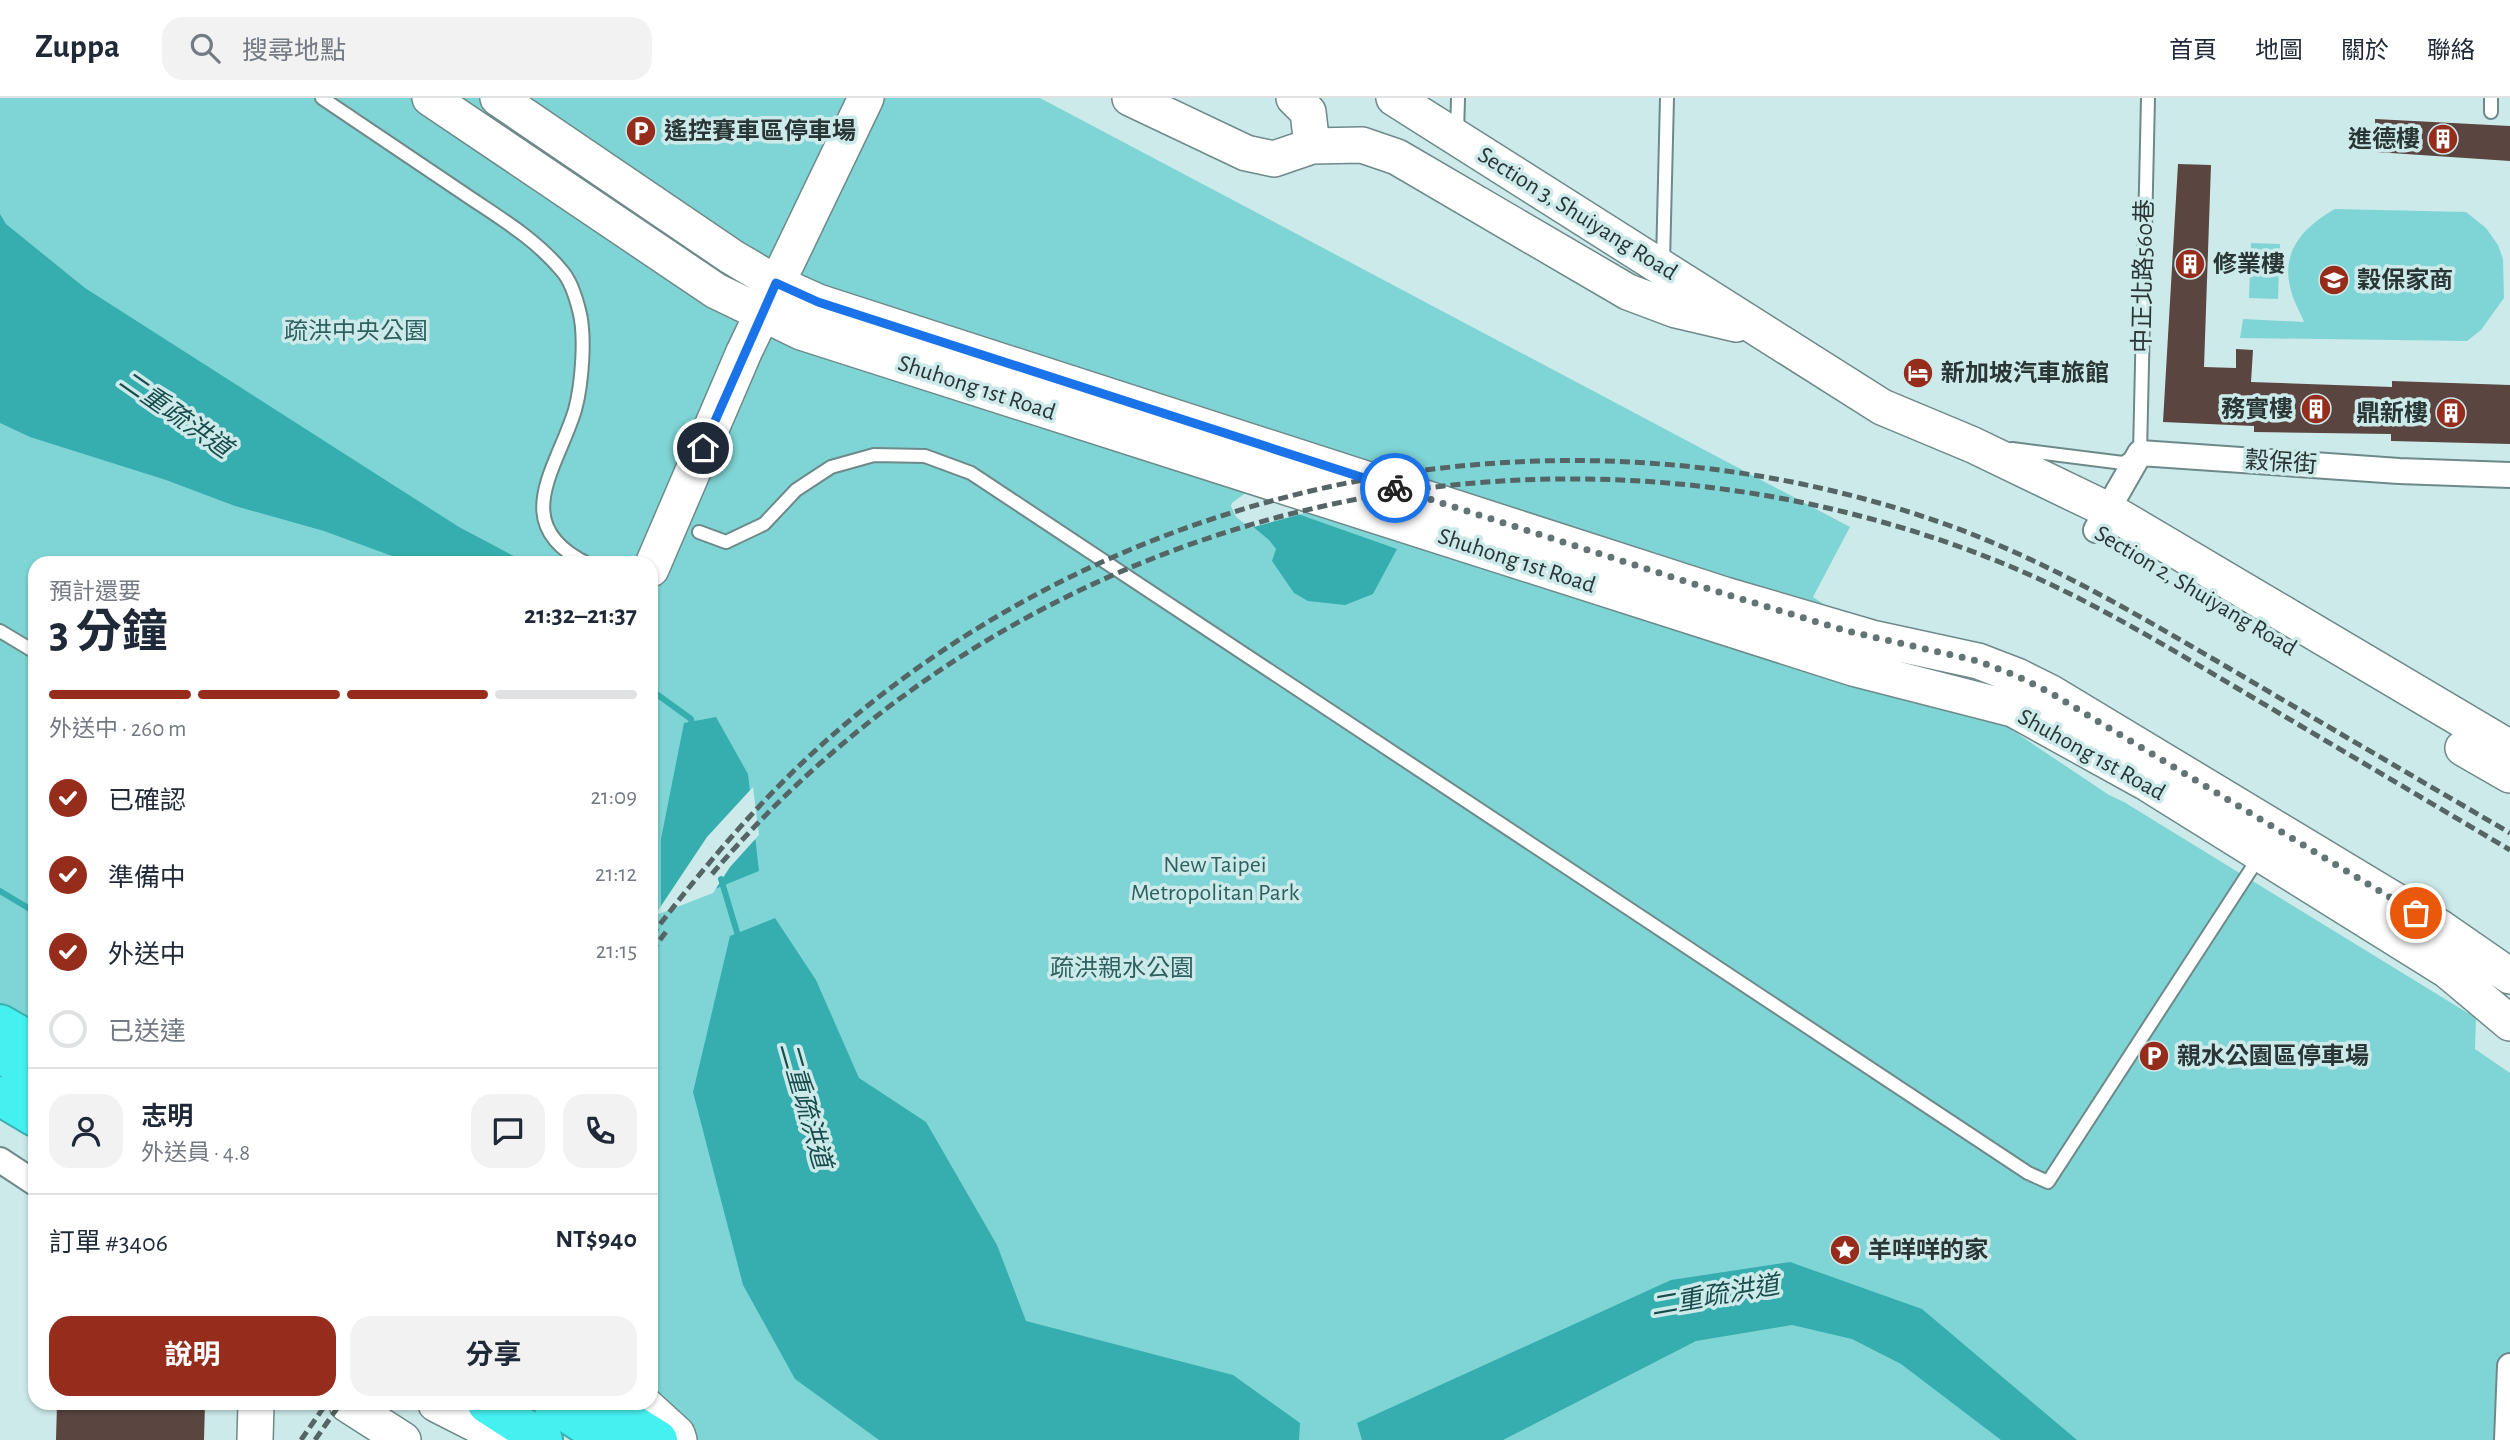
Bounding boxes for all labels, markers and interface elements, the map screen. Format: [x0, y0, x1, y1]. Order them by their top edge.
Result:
search box [162, 17, 652, 80]
icon: search [186, 29, 224, 67]
text: Zuppa [35, 31, 120, 64]
text: 搜尋地點 [242, 38, 346, 64]
text: 首頁 [2169, 39, 2217, 63]
text: 地圖 [2255, 39, 2303, 63]
text: 關於 [2341, 39, 2389, 63]
text: 聯絡 [2427, 39, 2475, 63]
parking icon: 遙控賽車區停車場 [624, 114, 658, 148]
place label: 遙控賽車區停車場 [664, 118, 856, 144]
building icon: 進德樓 [2426, 122, 2460, 156]
place label: 進德樓 [2348, 126, 2420, 152]
street label: Section 3, Shuiyang Road [1474, 143, 1681, 285]
street label: 中正北路560巷 [2129, 199, 2157, 353]
building icon: 修業樓 [2173, 247, 2207, 281]
place label: 修業樓 [2213, 251, 2285, 277]
school or university icon: 穀保家商 [2317, 263, 2351, 297]
place label: 穀保家商 [2357, 267, 2453, 293]
park label: 疏洪中央公園 [284, 318, 428, 344]
street label: Shuhong 1st Road [895, 351, 1059, 425]
hotel icon: 新加坡汽車旅館 [1901, 356, 1935, 390]
place label: 新加坡汽車旅館 [1941, 360, 2109, 386]
water label: 二重疏洪道 [115, 366, 240, 465]
building icon: 務實樓 [2299, 392, 2333, 426]
place label: 務實樓 [2221, 396, 2293, 422]
building icon: 鼎新樓 [2434, 396, 2468, 430]
place label: 鼎新樓 [2356, 400, 2428, 426]
pin [673, 418, 733, 478]
icon: home [684, 429, 722, 467]
street label: 穀保街 [2244, 447, 2318, 477]
courier [1360, 453, 1430, 523]
icon: bike [1376, 469, 1414, 507]
street label: Section 2, Shuiyang Road [2090, 521, 2301, 661]
street label: Shuhong 1st Road [1435, 524, 1599, 598]
text: 預計還要 [49, 581, 141, 604]
text: 21:32–21:37 [524, 602, 637, 628]
text: 3 分鐘 [49, 610, 168, 656]
street label: Shuhong 1st Road [2014, 705, 2169, 805]
text: 外送中 · 260 m [49, 718, 186, 741]
icon: check [49, 779, 87, 817]
text: 21:09 [590, 786, 637, 809]
text: 已確認 [108, 788, 186, 814]
park label: New Taipei Metropolitan Park [1131, 853, 1299, 905]
icon: check [49, 856, 87, 894]
text: 21:12 [595, 863, 637, 886]
text: 準備中 [108, 865, 186, 891]
pin [2386, 883, 2446, 943]
icon: bag [2397, 894, 2435, 932]
icon: check [49, 933, 87, 971]
text: 21:15 [596, 940, 637, 963]
text: 外送中 [108, 942, 186, 968]
park label: 疏洪親水公園 [1050, 955, 1194, 981]
text: 已送達 [108, 1019, 186, 1045]
water label: 二重疏洪道 [775, 1039, 838, 1175]
parking icon: 親水公園區停車場 [2137, 1039, 2171, 1073]
place label: 親水公園區停車場 [2177, 1043, 2369, 1069]
button: person [49, 1094, 123, 1168]
button: chat [471, 1094, 545, 1168]
button: phone [563, 1094, 637, 1168]
text: 志明 [141, 1104, 193, 1130]
text: 外送員 · 4.8 [141, 1142, 250, 1165]
text: NT$940 [555, 1226, 637, 1252]
text: 訂單 #3406 [49, 1230, 168, 1256]
place icon: 羊咩咩的家 [1828, 1233, 1862, 1267]
place label: 羊咩咩的家 [1868, 1237, 1988, 1263]
water label: 二重疏洪道 [1649, 1270, 1785, 1320]
button: 說明 [49, 1316, 336, 1396]
button: 分享 [350, 1316, 637, 1396]

